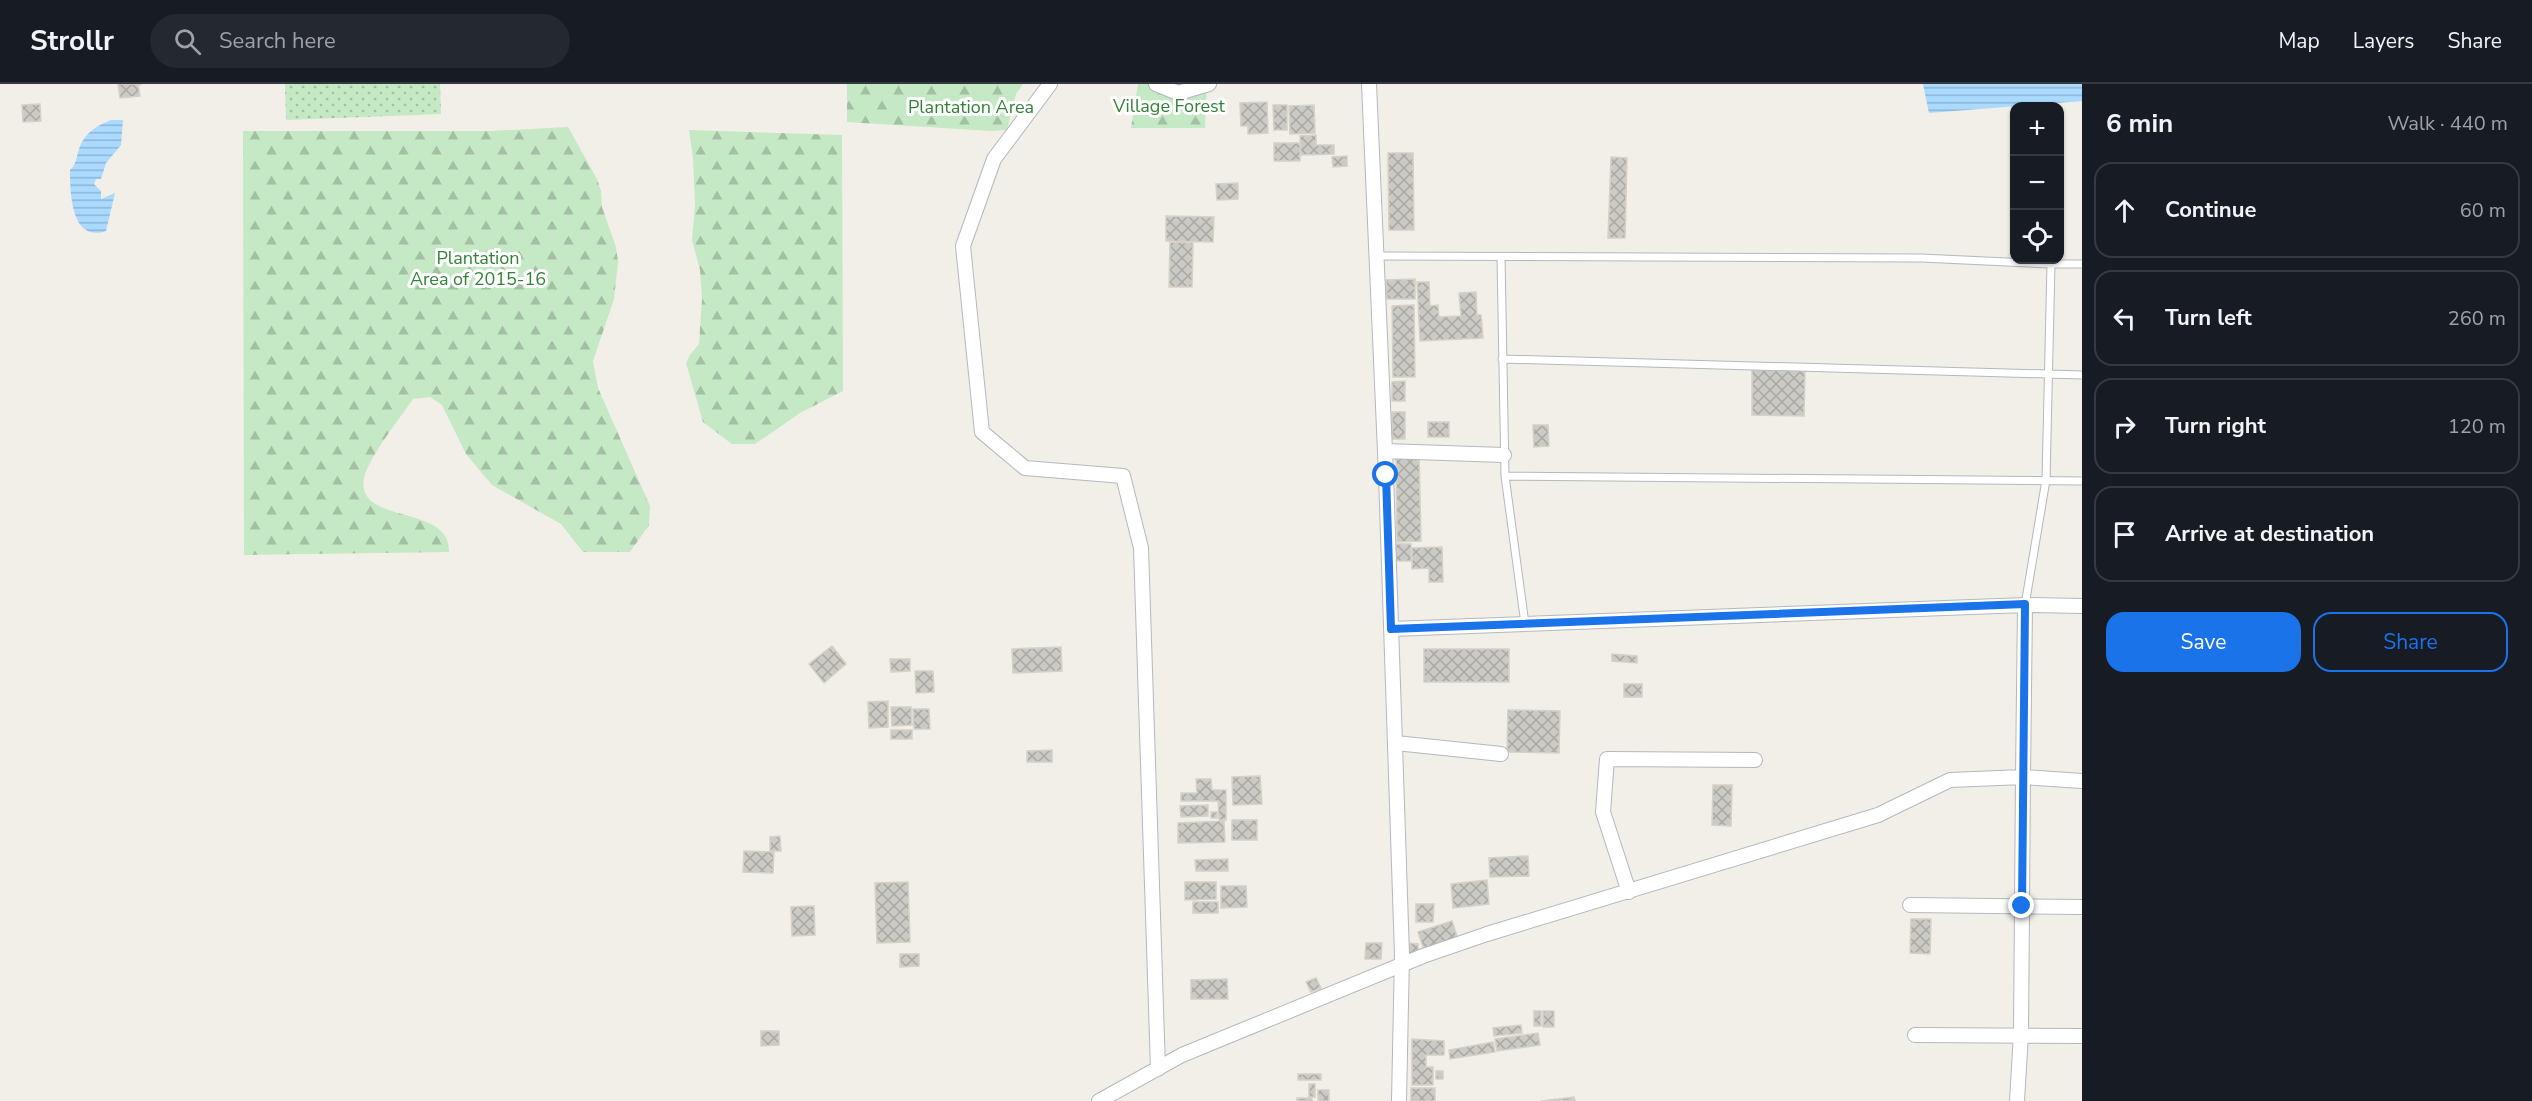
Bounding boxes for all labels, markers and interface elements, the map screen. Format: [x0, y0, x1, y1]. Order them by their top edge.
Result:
search box [150, 14, 570, 68]
text: Strollr [30, 22, 114, 60]
icon: search [171, 25, 204, 58]
text: Search here [219, 26, 336, 56]
text: Map [2278, 27, 2320, 55]
text: Layers [2353, 27, 2414, 55]
text: Share [2447, 27, 2502, 55]
park label: Village Forest [1112, 94, 1226, 118]
park label: Plantation Area [908, 95, 1034, 119]
map controls [2010, 102, 2064, 264]
button: + [2010, 102, 2064, 156]
text: 6 min [2106, 106, 2173, 141]
text: Walk · 440 m [2388, 110, 2508, 137]
button: − [2010, 156, 2064, 210]
icon: ahead [2108, 194, 2141, 227]
text: Continue [2165, 195, 2256, 225]
text: 60 m [2460, 197, 2506, 224]
button: locate [2010, 210, 2064, 264]
park label: Plantation Area of 2015-16 [410, 246, 546, 291]
icon: left [2108, 302, 2141, 335]
text: Turn left [2165, 303, 2252, 333]
text: 260 m [2448, 305, 2506, 332]
icon: right [2108, 410, 2141, 443]
text: Turn right [2165, 411, 2266, 441]
text: 120 m [2448, 413, 2506, 440]
route start [1372, 461, 1398, 487]
icon: arrive [2108, 518, 2141, 551]
text: Arrive at destination [2165, 519, 2374, 549]
button: Save [2106, 612, 2301, 672]
button: Share [2313, 612, 2508, 672]
route end [2008, 892, 2034, 918]

